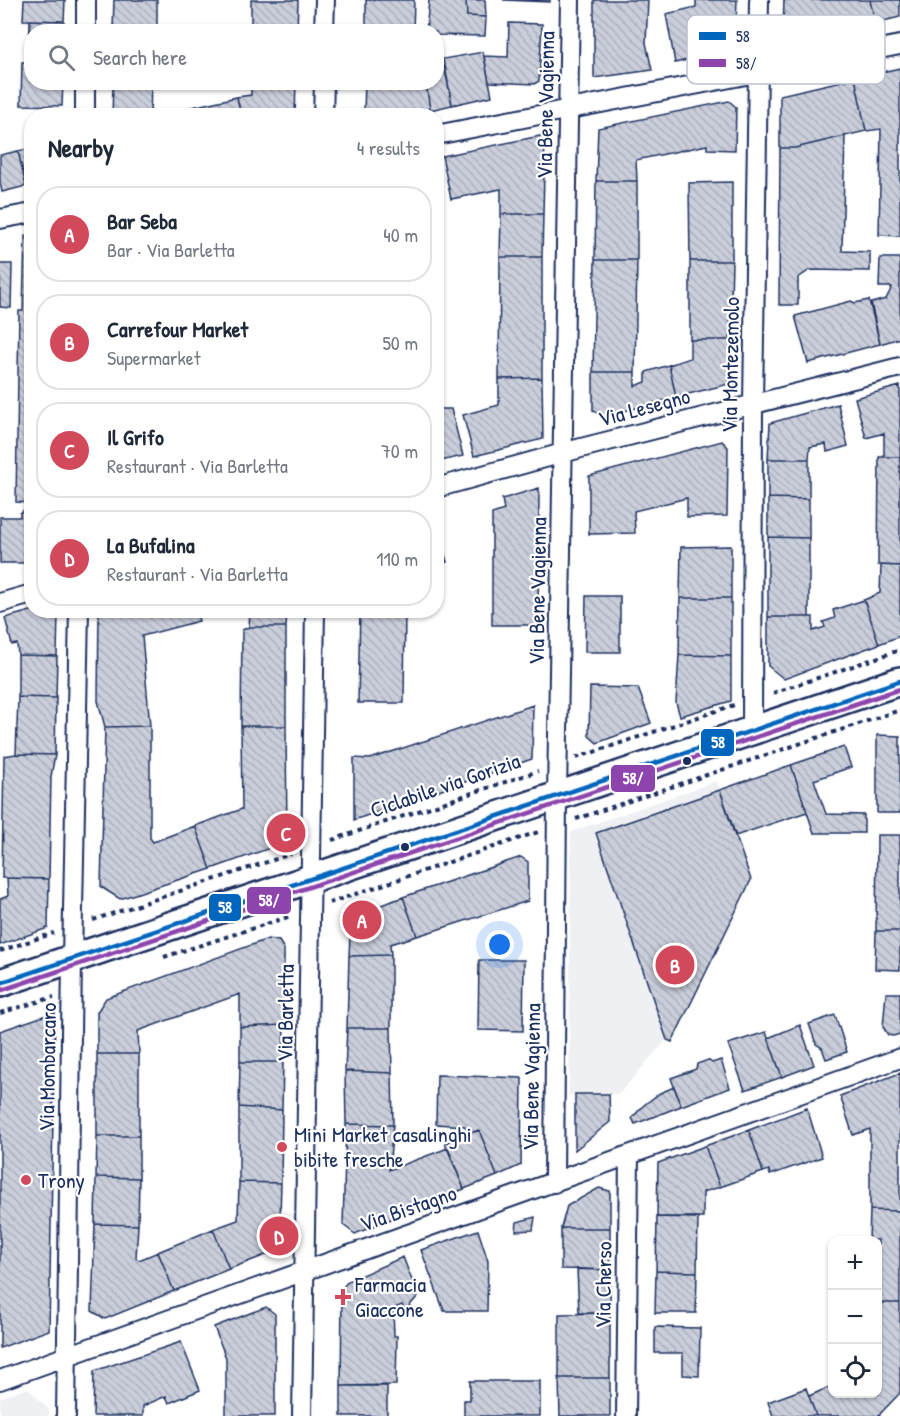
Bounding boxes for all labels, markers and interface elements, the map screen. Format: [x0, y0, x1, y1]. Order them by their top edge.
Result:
legend [687, 15, 885, 84]
search box [24, 24, 444, 90]
text: 58 [736, 25, 750, 47]
street label: Via Bene Vagienna [529, 31, 561, 179]
icon: search [45, 41, 78, 74]
text: Search here [93, 42, 187, 72]
text: 58/ [736, 52, 757, 74]
text: Nearby [48, 130, 114, 165]
text: 4 results [357, 134, 420, 161]
text: Bar Seba [107, 206, 177, 236]
text: A [65, 221, 74, 248]
text: 40 m [383, 221, 418, 248]
text: Bar · Via Barletta [107, 236, 235, 263]
street label: Via Montezemolo [714, 297, 746, 433]
text: Carrefour Market [107, 314, 248, 344]
text: B [64, 329, 75, 356]
text: 50 m [382, 329, 418, 356]
text: Supermarket [107, 344, 201, 371]
street label: Via Lesegno [595, 380, 693, 434]
text: Il Grifo [107, 422, 164, 452]
text: C [64, 437, 75, 464]
text: 70 m [381, 437, 418, 464]
text: Restaurant · Via Barletta [107, 452, 288, 479]
street label: Via Bene Vagienna [521, 517, 553, 665]
text: La Bufalina [107, 530, 195, 560]
text: D [65, 545, 74, 572]
text: 110 m [376, 545, 418, 572]
text: Restaurant · Via Barletta [107, 560, 288, 587]
line badge: 58 [700, 728, 735, 757]
text: 58 [711, 731, 725, 753]
street label: Ciclabile via Gorizia [366, 745, 524, 825]
unlabelled marker [681, 755, 693, 767]
line badge: 58/ [610, 764, 656, 793]
text: 58/ [623, 767, 643, 789]
pin: C [266, 810, 306, 856]
unlabelled marker [399, 841, 411, 853]
line badge: 58/ [246, 886, 292, 915]
text: 58/ [259, 889, 279, 911]
line badge: 58 [208, 893, 242, 922]
text: 58 [218, 896, 232, 918]
pin: A [342, 898, 382, 942]
your location [485, 930, 514, 959]
pin: B [656, 942, 694, 988]
street label: Via Barletta [269, 964, 301, 1062]
street label: Via Mombarcaro [31, 1002, 63, 1132]
street label: Via Bene Vagienna [515, 1003, 547, 1151]
place label: Mini Market casalinghi bibite fresche [294, 1119, 472, 1174]
marker: Mini Market casalinghi bibite fresche [275, 1140, 289, 1154]
place label: Trony [38, 1165, 85, 1195]
marker: Trony [19, 1173, 33, 1187]
street label: Via Bistagno [356, 1177, 460, 1239]
pin: D [260, 1214, 298, 1258]
map controls [828, 1236, 882, 1398]
button: + [828, 1236, 882, 1290]
street label: Via Cherso [587, 1241, 619, 1329]
place label: Farmacia Giaccone [354, 1269, 426, 1324]
marker: Farmacia Giaccone [336, 1290, 350, 1304]
button: − [828, 1290, 882, 1344]
button: locate [828, 1344, 882, 1398]

